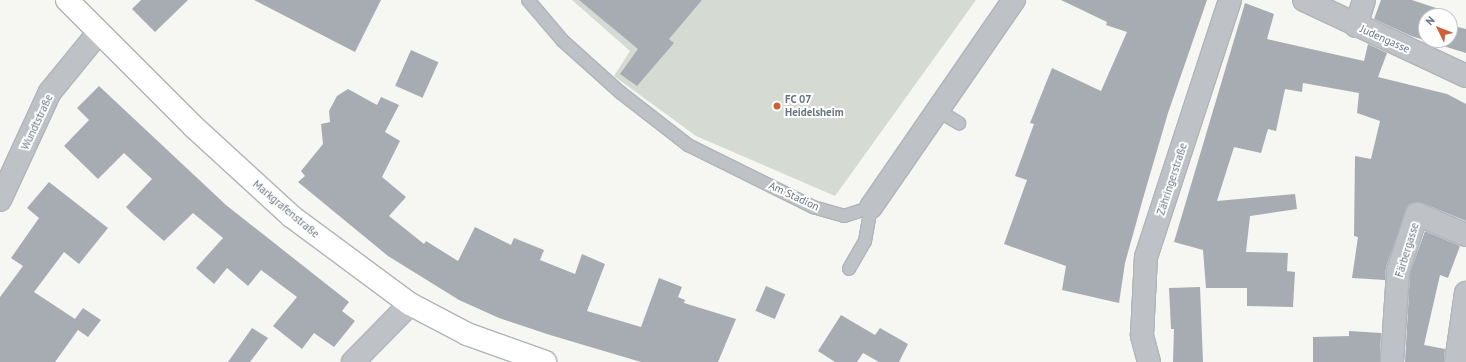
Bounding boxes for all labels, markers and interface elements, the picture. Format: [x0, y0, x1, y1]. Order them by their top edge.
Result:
north arrow [1418, 8, 1458, 48]
text: N [1422, 13, 1438, 28]
street label: Judengasse [1358, 22, 1412, 56]
street label: Wundtstraße [18, 92, 56, 152]
place label: FC 07 Heidelsheim [785, 93, 843, 119]
marker: FC 07 Heidelsheim [772, 101, 782, 111]
street label: Zähringerstraße [1154, 141, 1190, 217]
street label: Markgrafenstraße [250, 177, 322, 241]
street label: Am Stadion [767, 179, 821, 213]
street label: Färbergasse [1392, 221, 1422, 279]

